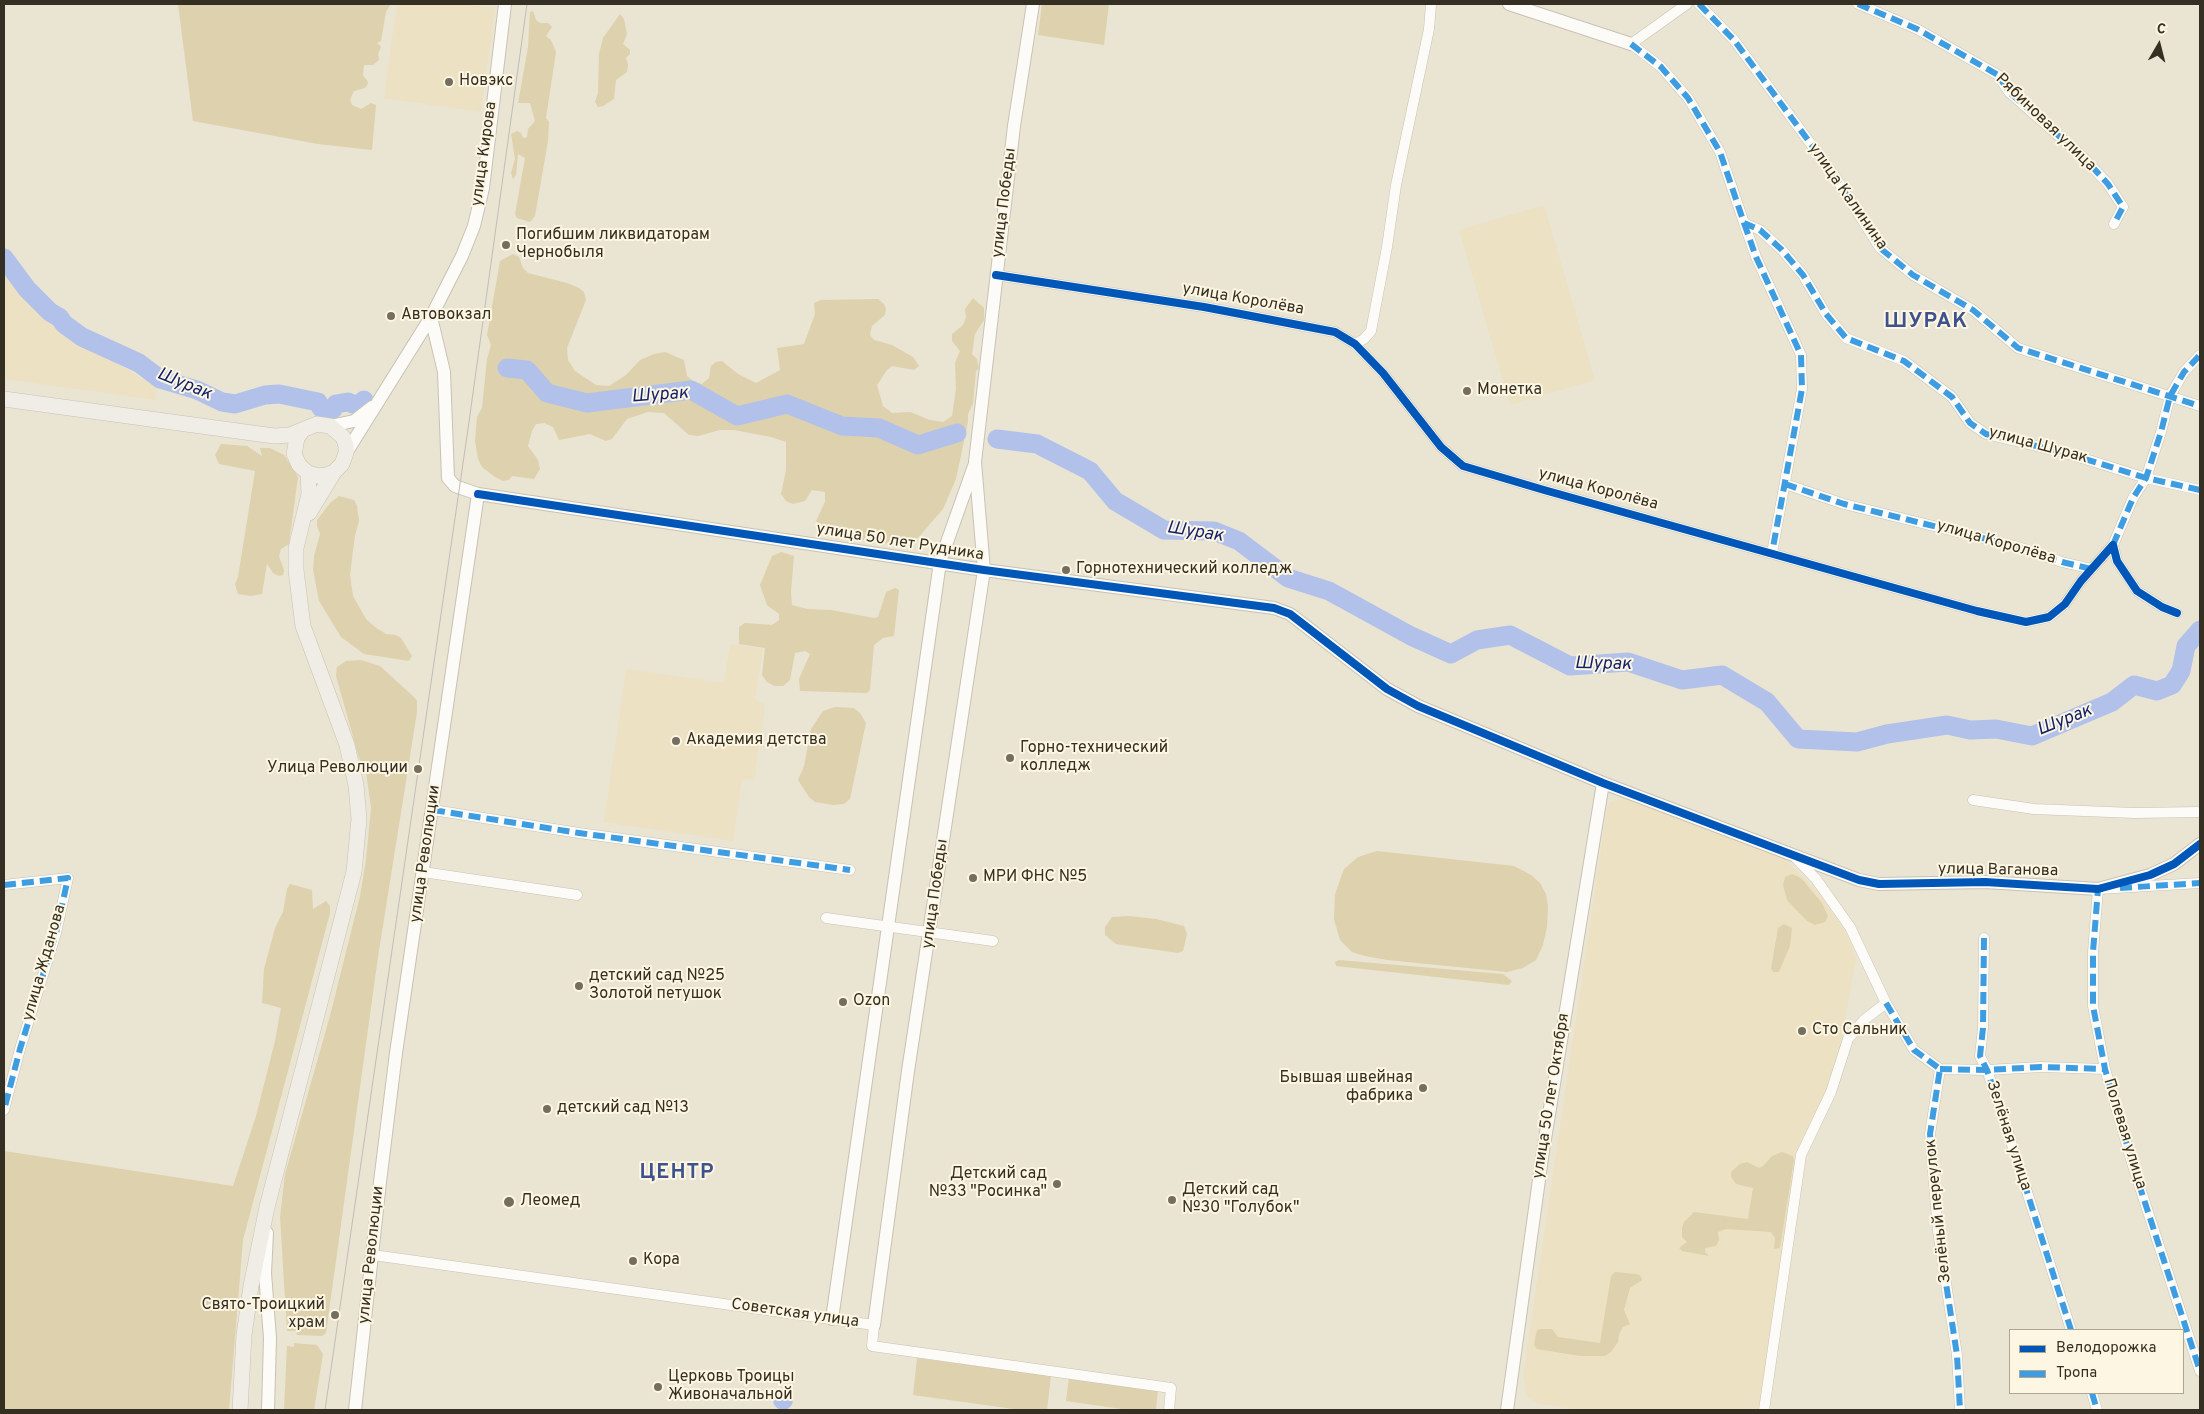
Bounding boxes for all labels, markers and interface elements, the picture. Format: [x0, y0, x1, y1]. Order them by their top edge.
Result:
north arrow [2134, 20, 2184, 70]
text: С [2156, 21, 2167, 39]
street label: Рябиновая улица [1991, 70, 2099, 176]
place label: Новэкс [459, 72, 513, 92]
marker: Новэкс [443, 76, 455, 88]
street label: улица Кирова [468, 100, 502, 208]
street label: улица Калинина [1803, 140, 1891, 254]
street label: улица Победы [989, 147, 1021, 259]
place label: Погибшим ликвидаторам Чернобыля [516, 226, 710, 264]
marker: Погибшим ликвидаторам Чернобыля [500, 239, 512, 251]
street label: улица Королёва [1181, 280, 1305, 320]
place label: Автовокзал [401, 306, 491, 326]
marker: Автовокзал [385, 310, 397, 322]
district label: ШУРАК [1883, 310, 1969, 336]
water label: Шурак [153, 364, 215, 406]
place label: Монетка [1477, 381, 1542, 401]
water label: Шурак [631, 383, 689, 409]
marker: Монетка [1461, 385, 1473, 397]
street label: улица Шурак [1986, 424, 2090, 468]
street label: улица Королёва [1536, 465, 1660, 515]
street label: улица Королёва [1934, 517, 2058, 569]
water label: Шурак [1165, 518, 1225, 548]
street label: улица 50 лет Рудника [815, 520, 985, 566]
place label: Горнотехнический колледж [1076, 560, 1292, 580]
marker: Горнотехнический колледж [1060, 564, 1072, 576]
water label: Шурак [1574, 654, 1632, 676]
water label: Шурак [2034, 700, 2096, 742]
place label: Академия детства [686, 731, 826, 751]
marker: Академия детства [670, 735, 682, 747]
place label: Горно-технический колледж [1020, 739, 1168, 777]
marker: Горно-технический колледж [1004, 752, 1016, 764]
place label: Улица Революции [267, 759, 408, 779]
marker: Улица Революции [412, 763, 424, 775]
street label: улица Революции [407, 784, 445, 924]
street label: улица Победы [919, 838, 953, 950]
street label: улица Ваганова [1938, 860, 2058, 882]
place label: МРИ ФНС №5 [983, 868, 1087, 888]
marker: МРИ ФНС №5 [967, 872, 979, 884]
street label: улица Жданова [19, 903, 71, 1023]
place label: детский сад №25 Золотой петушок [589, 967, 725, 1005]
marker: детский сад №25 Золотой петушок [573, 980, 585, 992]
place label: Ozon [853, 992, 890, 1012]
marker: Ozon [837, 996, 849, 1008]
street label: улица 50 лет Октября [1529, 1012, 1575, 1180]
place label: Сто Сальник [1812, 1021, 1908, 1041]
marker: Сто Сальник [1796, 1025, 1808, 1037]
place label: Бывшая швейная фабрика [1280, 1069, 1413, 1107]
street label: Полевая улица [2098, 1076, 2150, 1192]
street label: Зелёная улица [1981, 1079, 2035, 1193]
marker: Бывшая швейная фабрика [1417, 1082, 1429, 1094]
place label: детский сад №13 [557, 1099, 689, 1119]
marker: детский сад №13 [541, 1103, 553, 1115]
street label: Зелёный переулок [1922, 1138, 1956, 1284]
district label: ЦЕНТР [639, 1161, 715, 1187]
place label: Детский сад №33 "Росинка" [929, 1165, 1047, 1203]
marker: Детский сад №33 "Росинка" [1051, 1178, 1063, 1190]
place label: Детский сад №30 "Голубок" [1182, 1181, 1299, 1219]
street label: улица Революции [355, 1185, 389, 1325]
place label: Леомед [520, 1192, 580, 1212]
marker: Детский сад №30 "Голубок" [1166, 1194, 1178, 1206]
marker: Леомед [502, 1195, 516, 1209]
place label: Кора [643, 1251, 680, 1271]
marker: Кора [627, 1255, 639, 1267]
place label: Свято-Троицкий храм [201, 1296, 325, 1334]
street label: Советская улица [730, 1296, 860, 1332]
marker: Свято-Троицкий храм [329, 1309, 341, 1321]
legend [2009, 1329, 2184, 1394]
text: Велодорожка [2056, 1339, 2156, 1358]
text: Тропа [2056, 1364, 2097, 1383]
place label: Церковь Троицы Живоначальной [668, 1368, 795, 1406]
marker: Церковь Троицы Живоначальной [652, 1381, 664, 1393]

